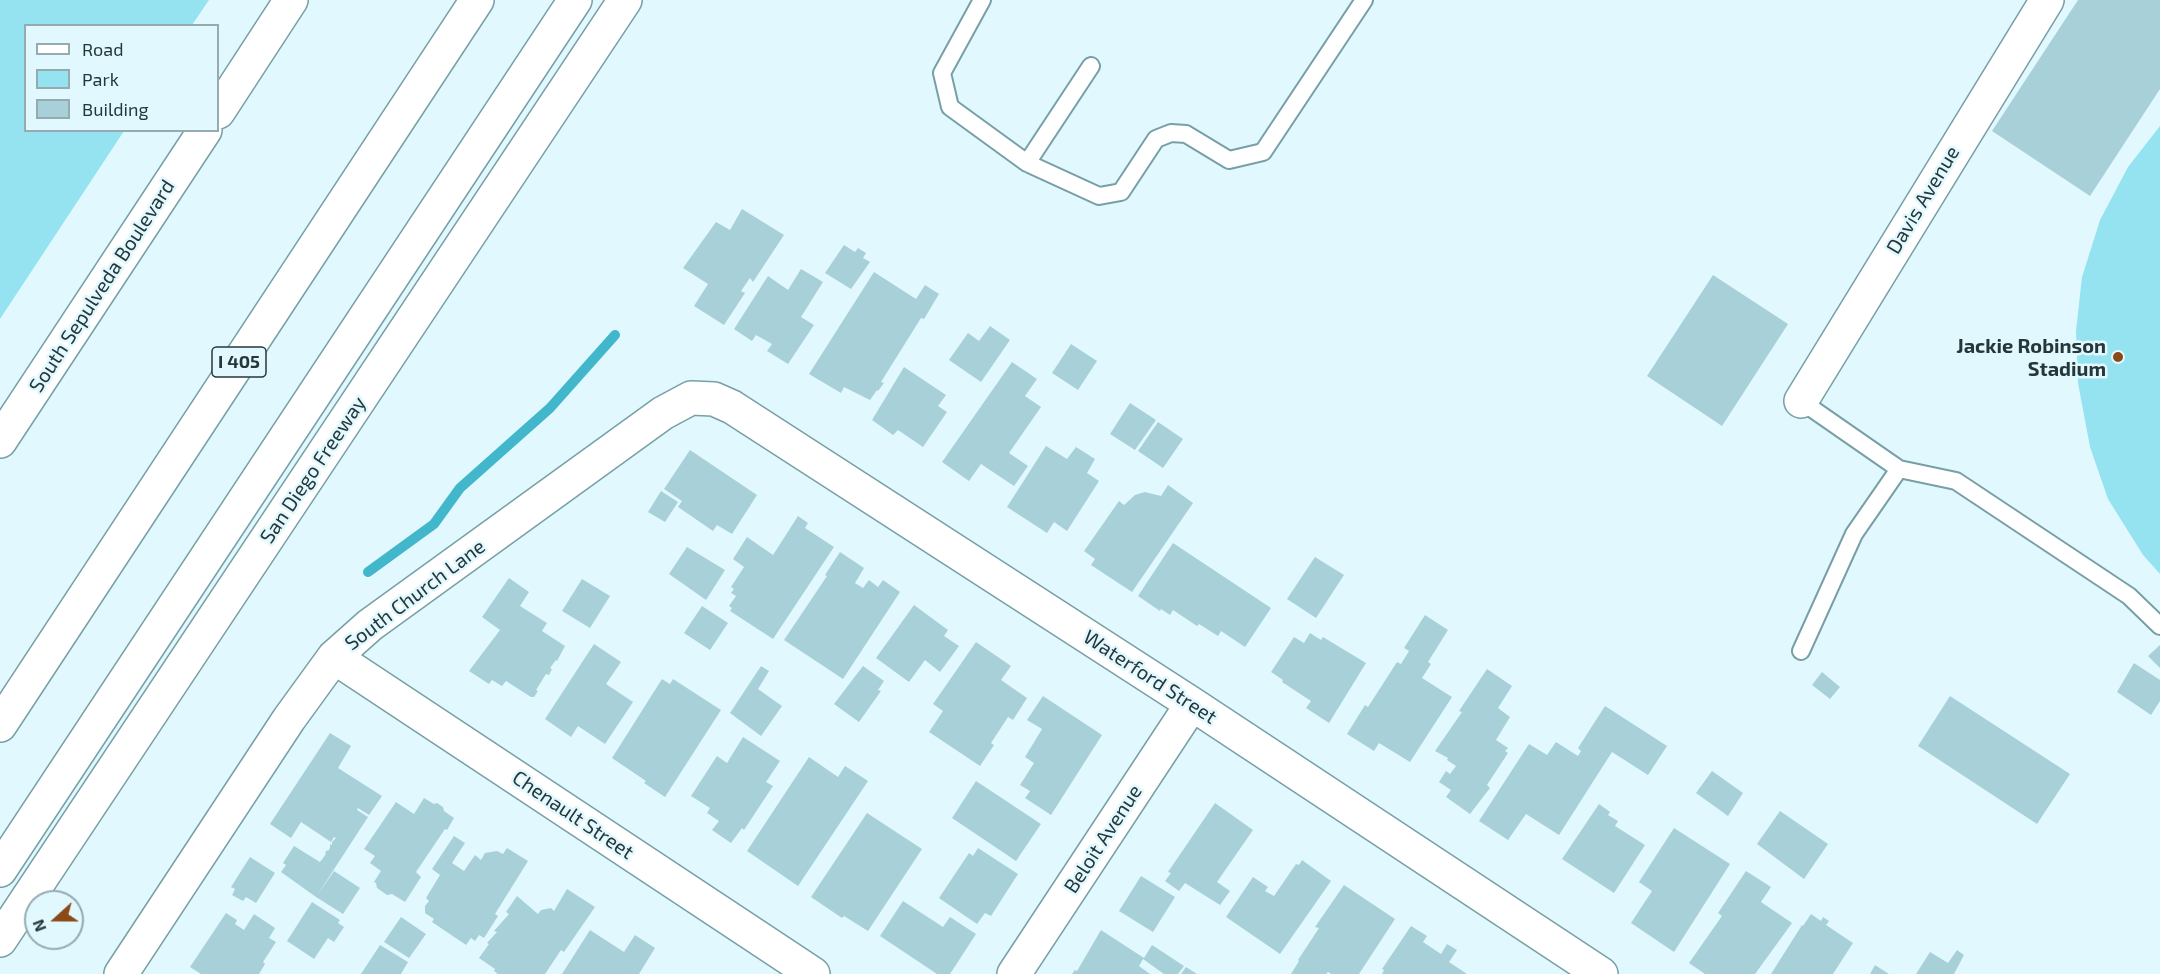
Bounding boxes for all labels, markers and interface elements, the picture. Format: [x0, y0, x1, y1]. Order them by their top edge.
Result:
legend [24, 24, 219, 132]
text: Road [82, 38, 123, 60]
text: Park [82, 68, 119, 90]
text: Building [82, 98, 149, 120]
street label: Davis Avenue [1881, 142, 1965, 258]
street label: South Sepulveda Boulevard [24, 175, 180, 397]
place label: Jackie Robinson Stadium [1956, 334, 2106, 381]
road number: I 405 [212, 347, 266, 377]
marker: Jackie Robinson Stadium [2111, 350, 2125, 364]
street label: San Diego Freeway [255, 392, 371, 548]
street label: South Church Lane [340, 534, 490, 656]
street label: Waterford Street [1079, 625, 1221, 729]
street label: Chenault Street [508, 766, 638, 864]
street label: Beloit Avenue [1059, 780, 1147, 898]
north arrow [24, 890, 84, 950]
text: N [28, 917, 50, 935]

